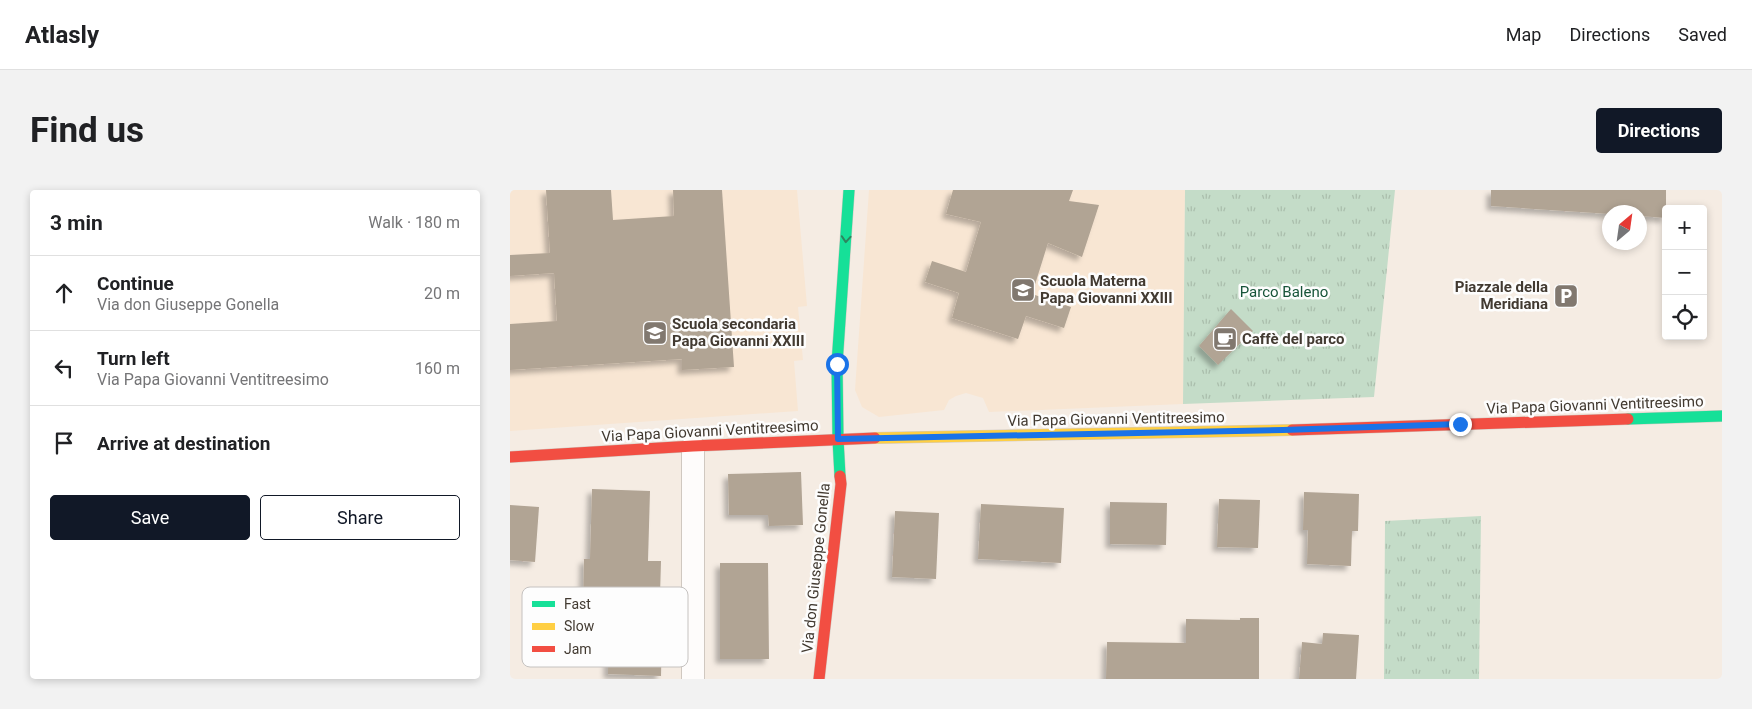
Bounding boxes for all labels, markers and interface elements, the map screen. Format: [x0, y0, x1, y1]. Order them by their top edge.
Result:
text: Atlasly [25, 21, 99, 49]
text: Map [1506, 24, 1541, 45]
text: Directions [1569, 24, 1650, 45]
text: Saved [1678, 24, 1727, 45]
button: Directions [1596, 108, 1722, 153]
text: Find us [30, 110, 144, 151]
north arrow [1602, 205, 1647, 250]
map controls [1662, 205, 1707, 340]
button: + [1662, 205, 1707, 250]
text: 3 min [50, 211, 103, 235]
text: Walk · 180 m [368, 213, 460, 232]
one-way arrow [841, 235, 852, 243]
button: − [1662, 250, 1707, 295]
text: Continue [97, 272, 174, 295]
place label: Scuola Materna Papa Giovanni XXIII [1040, 272, 1173, 307]
school or university icon: Scuola Materna Papa Giovanni XXIII [1010, 277, 1036, 303]
place label: Piazzale della Meridiana [1455, 278, 1548, 313]
icon: ahead [50, 279, 78, 307]
park label: Parco Baleno [1240, 283, 1328, 301]
parking icon: Piazzale della Meridiana [1553, 283, 1579, 309]
text: 20 m [424, 284, 460, 303]
text: Via don Giuseppe Gonella [97, 295, 279, 314]
button: locate [1662, 295, 1707, 340]
place label: Scuola secondaria Papa Giovanni XXIII [672, 315, 805, 350]
school or university icon: Scuola secondaria Papa Giovanni XXIII [642, 320, 668, 346]
cafe icon: Caffè del parco [1212, 326, 1238, 352]
place label: Caffè del parco [1242, 330, 1345, 348]
text: Turn left [97, 347, 170, 370]
route start [826, 353, 849, 376]
icon: left [50, 354, 78, 382]
text: 160 m [415, 359, 460, 378]
text: Via Papa Giovanni Ventitreesimo [97, 370, 329, 389]
street label: Via Papa Giovanni Ventitreesimo [1486, 392, 1704, 418]
street label: Via Papa Giovanni Ventitreesimo [1007, 408, 1225, 430]
route end [1449, 413, 1472, 436]
street label: Via Papa Giovanni Ventitreesimo [601, 416, 819, 446]
icon: arrive [50, 429, 78, 457]
text: Arrive at destination [97, 432, 270, 455]
street label: Via don Giuseppe Gonella [798, 482, 834, 654]
button: Save [50, 495, 250, 540]
button: Share [260, 495, 460, 540]
legend [522, 587, 688, 667]
text: Fast [564, 596, 591, 612]
text: Slow [564, 618, 595, 634]
text: Jam [564, 641, 592, 657]

